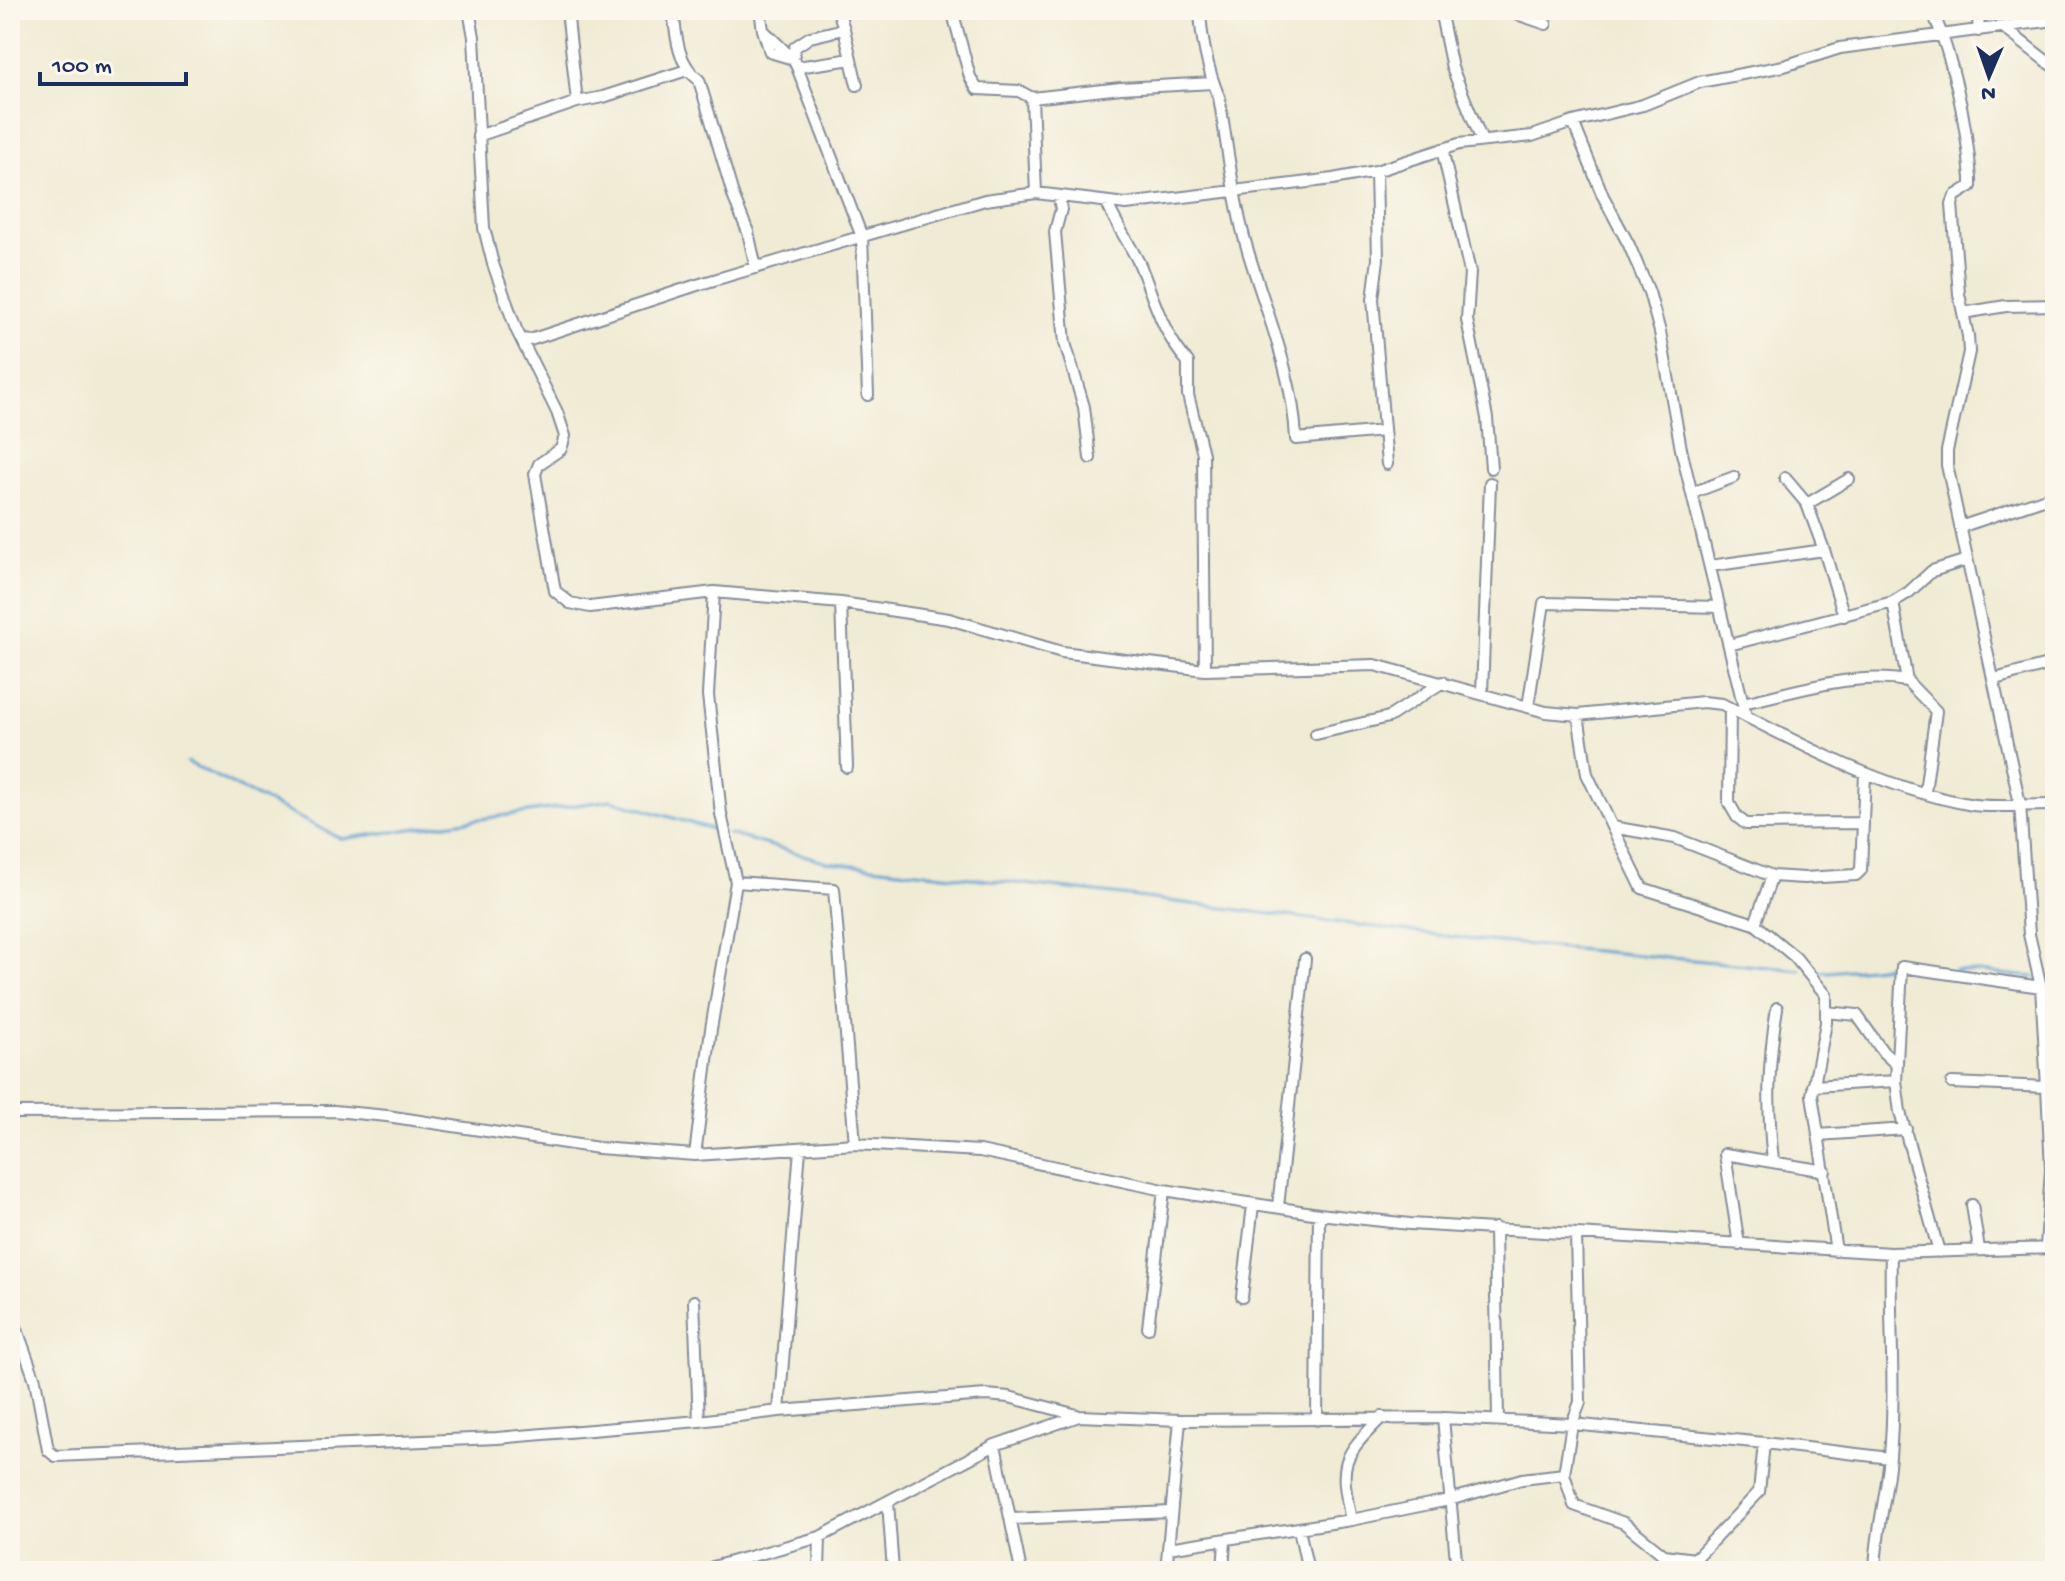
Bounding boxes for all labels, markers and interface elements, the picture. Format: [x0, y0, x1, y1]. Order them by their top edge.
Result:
scale bar [40, 36, 186, 86]
north arrow [1949, 36, 2029, 116]
text: 100 m [51, 53, 112, 82]
text: N [1981, 79, 1996, 105]

